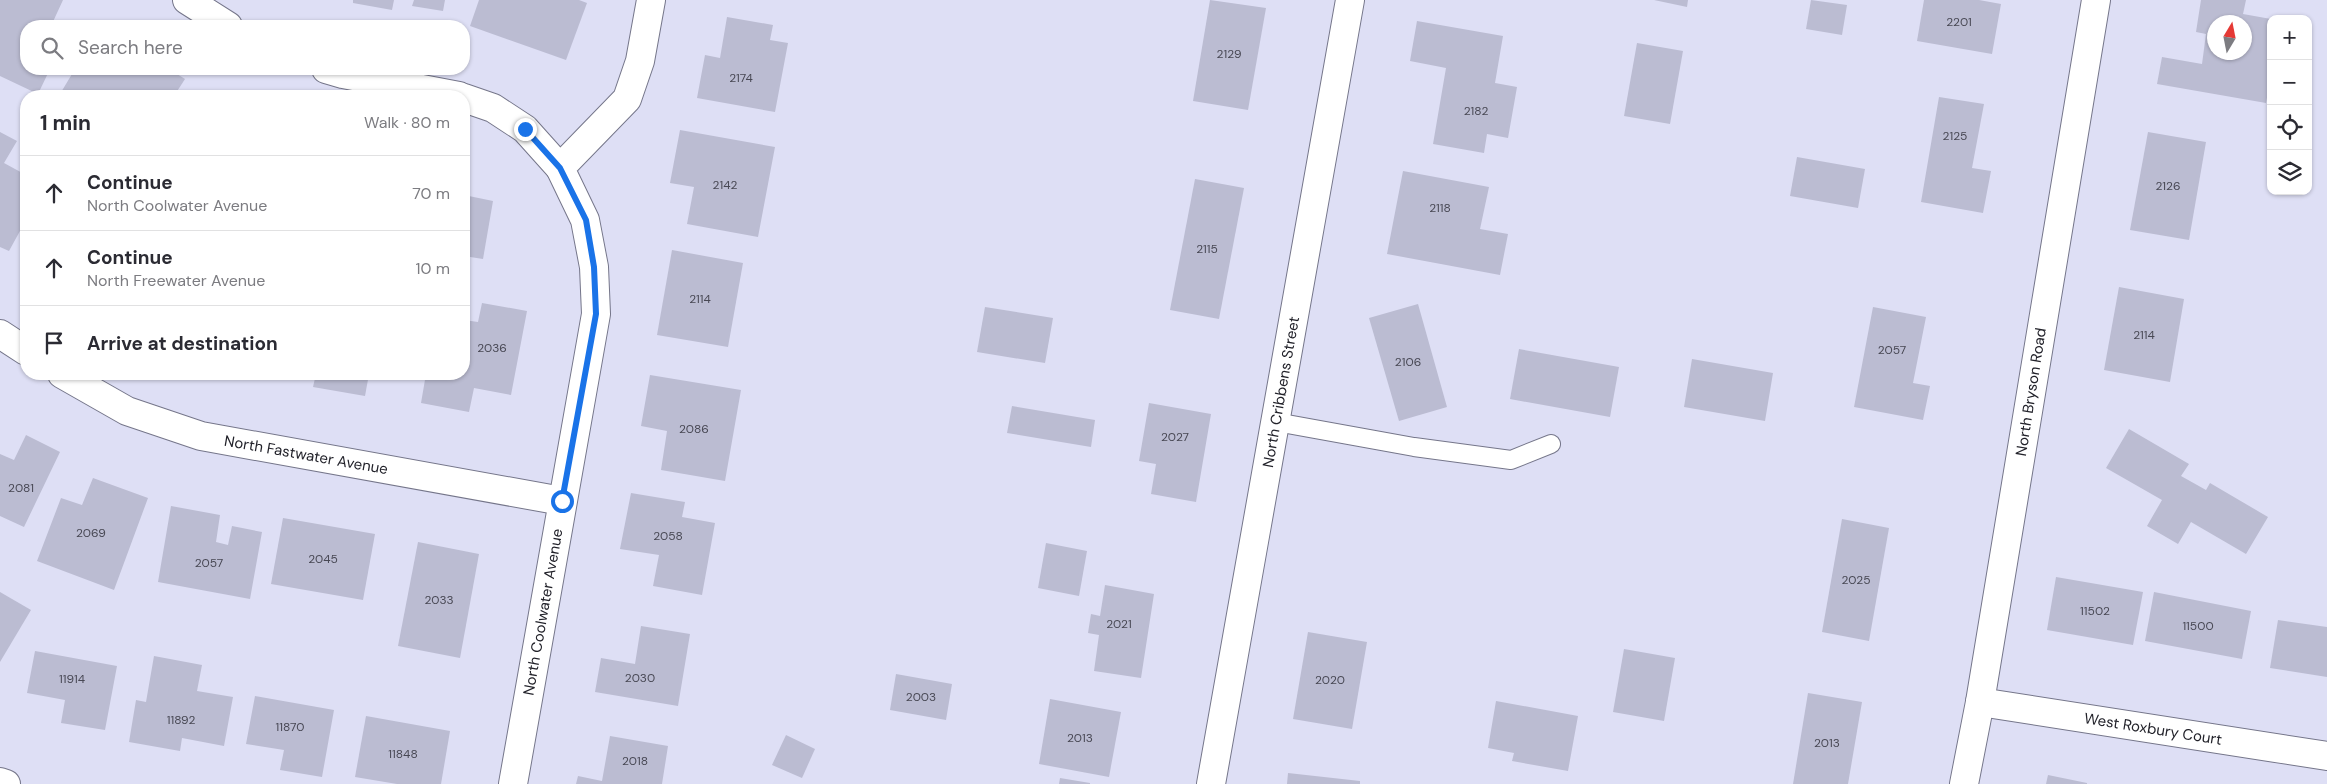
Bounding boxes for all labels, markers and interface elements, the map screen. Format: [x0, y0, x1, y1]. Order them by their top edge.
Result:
house number: 2201 [1946, 14, 1972, 30]
north arrow [2207, 15, 2252, 60]
map controls [2267, 15, 2312, 195]
button: + [2267, 15, 2312, 60]
search box [20, 20, 470, 75]
icon: search [38, 34, 66, 62]
text: Search here [78, 35, 183, 60]
house number: 2129 [1217, 46, 1241, 62]
button: − [2267, 60, 2312, 105]
house number: 2174 [729, 70, 753, 86]
house number: 2182 [1464, 103, 1488, 119]
button: locate [2267, 105, 2312, 150]
text: 1 min [40, 109, 91, 137]
text: Walk · 80 m [364, 112, 450, 133]
route end [514, 118, 537, 141]
house number: 2125 [1943, 128, 1967, 144]
button: layers [2267, 150, 2312, 195]
text: Continue [87, 170, 173, 195]
house number: 2142 [713, 177, 738, 193]
house number: 2126 [2155, 178, 2181, 194]
icon: ahead [40, 179, 68, 207]
text: 70 m [412, 183, 450, 204]
text: North Coolwater Avenue [87, 195, 267, 216]
house number: 2118 [1429, 200, 1451, 216]
house number: 2115 [1196, 241, 1218, 257]
text: Continue [87, 245, 173, 270]
icon: ahead [40, 254, 68, 282]
text: 10 m [416, 258, 450, 279]
text: North Freewater Avenue [87, 270, 265, 291]
house number: 2114 [689, 291, 711, 307]
street label: North Cribbens Street [1258, 315, 1304, 469]
street label: North Bryson Road [2011, 326, 2051, 458]
house number: 2114 [2133, 327, 2155, 343]
icon: arrive [40, 329, 68, 357]
text: Arrive at destination [87, 331, 278, 356]
house number: 2036 [477, 340, 507, 356]
house number: 2057 [1878, 342, 1906, 358]
house number: 2106 [1395, 354, 1421, 370]
house number: 2086 [679, 421, 709, 437]
house number: 2027 [1161, 429, 1189, 445]
street label: North Fastwater Avenue [223, 431, 389, 479]
house number: 2081 [8, 480, 34, 496]
route start [551, 490, 574, 513]
house number: 2069 [76, 525, 106, 541]
street label: North Coolwater Avenue [518, 527, 568, 697]
house number: 2058 [653, 528, 683, 544]
house number: 2045 [308, 551, 338, 567]
house number: 2057 [195, 555, 223, 571]
house number: 2025 [1841, 572, 1871, 588]
house number: 2033 [424, 592, 454, 608]
house number: 11502 [2080, 603, 2110, 619]
house number: 2021 [1106, 616, 1132, 632]
house number: 11500 [2182, 618, 2214, 634]
house number: 2030 [625, 670, 655, 686]
house number: 11914 [59, 671, 85, 687]
house number: 2020 [1315, 672, 1345, 688]
house number: 2003 [906, 689, 936, 705]
street label: West Roxbury Court [2083, 708, 2224, 750]
house number: 11892 [167, 712, 195, 728]
house number: 11870 [276, 719, 304, 735]
house number: 2013 [1067, 730, 1093, 746]
house number: 2013 [1814, 735, 1840, 751]
house number: 11848 [388, 746, 418, 762]
house number: 2018 [622, 753, 648, 769]

